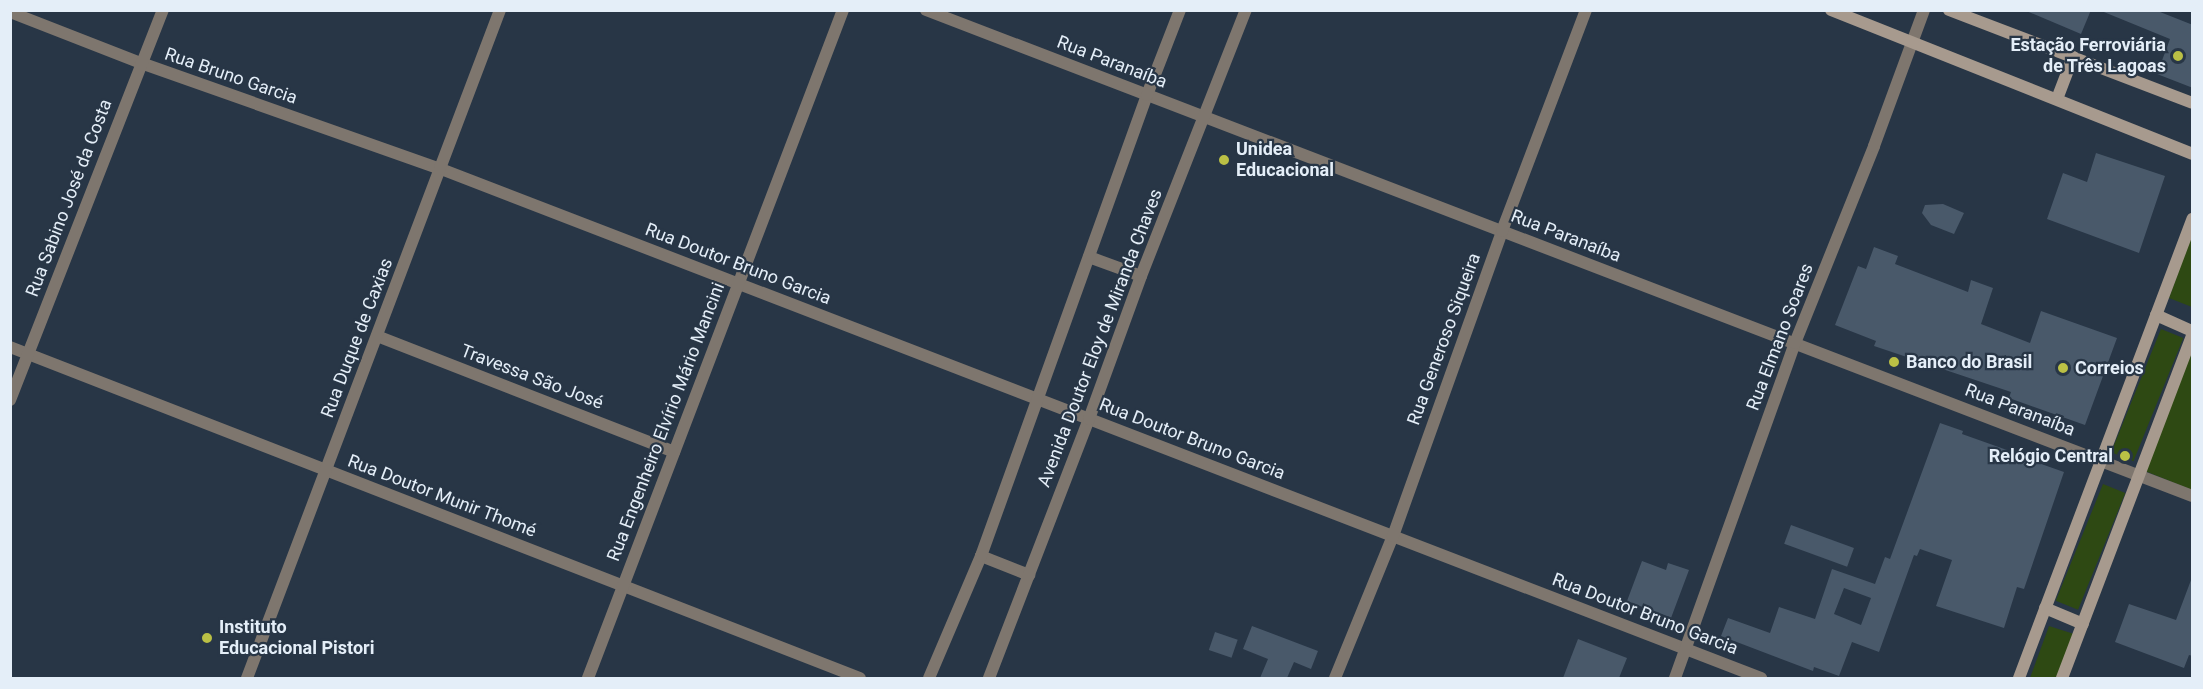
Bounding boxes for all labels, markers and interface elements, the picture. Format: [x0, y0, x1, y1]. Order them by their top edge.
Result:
street label: Rua Paranaíba [1054, 31, 1170, 93]
place label: Estação Ferroviária de Três Lagoas [2010, 35, 2166, 78]
street label: Rua Bruno Garcia [162, 43, 300, 109]
marker: Estação Ferroviária de Três Lagoas [2171, 49, 2185, 63]
street label: Rua Sabino José da Costa [21, 96, 117, 300]
place label: Unidea Educacional [1236, 139, 1334, 182]
marker: Unidea Educacional [1217, 153, 1231, 167]
street label: Avenida Doutor Eloy de Miranda Chaves [1033, 186, 1167, 490]
street label: Rua Paranaíba [1508, 205, 1624, 267]
street label: Rua Doutor Bruno Garcia [642, 219, 834, 309]
street label: Rua Generoso Siqueira [1403, 250, 1485, 428]
street label: Rua Duque de Caxias [317, 255, 397, 421]
street label: Rua Elmano Soares [1742, 260, 1818, 414]
street label: Rua Engenheiro Elvírio Mário Mancini [603, 280, 729, 564]
street label: Travessa São José [458, 340, 606, 414]
place label: Banco do Brasil [1906, 351, 2032, 373]
marker: Banco do Brasil [1887, 355, 1901, 369]
place label: Correios [2075, 357, 2144, 379]
marker: Correios [2056, 361, 2070, 375]
street label: Rua Paranaíba [1962, 379, 2078, 441]
street label: Rua Doutor Bruno Garcia [1096, 394, 1288, 484]
place label: Relógio Central [1989, 445, 2113, 467]
marker: Relógio Central [2118, 449, 2132, 463]
street label: Rua Doutor Munir Thomé [344, 450, 540, 542]
street label: Rua Doutor Bruno Garcia [1549, 569, 1741, 659]
place label: Instituto Educacional Pistori [219, 617, 374, 660]
marker: Instituto Educacional Pistori [200, 631, 214, 645]

